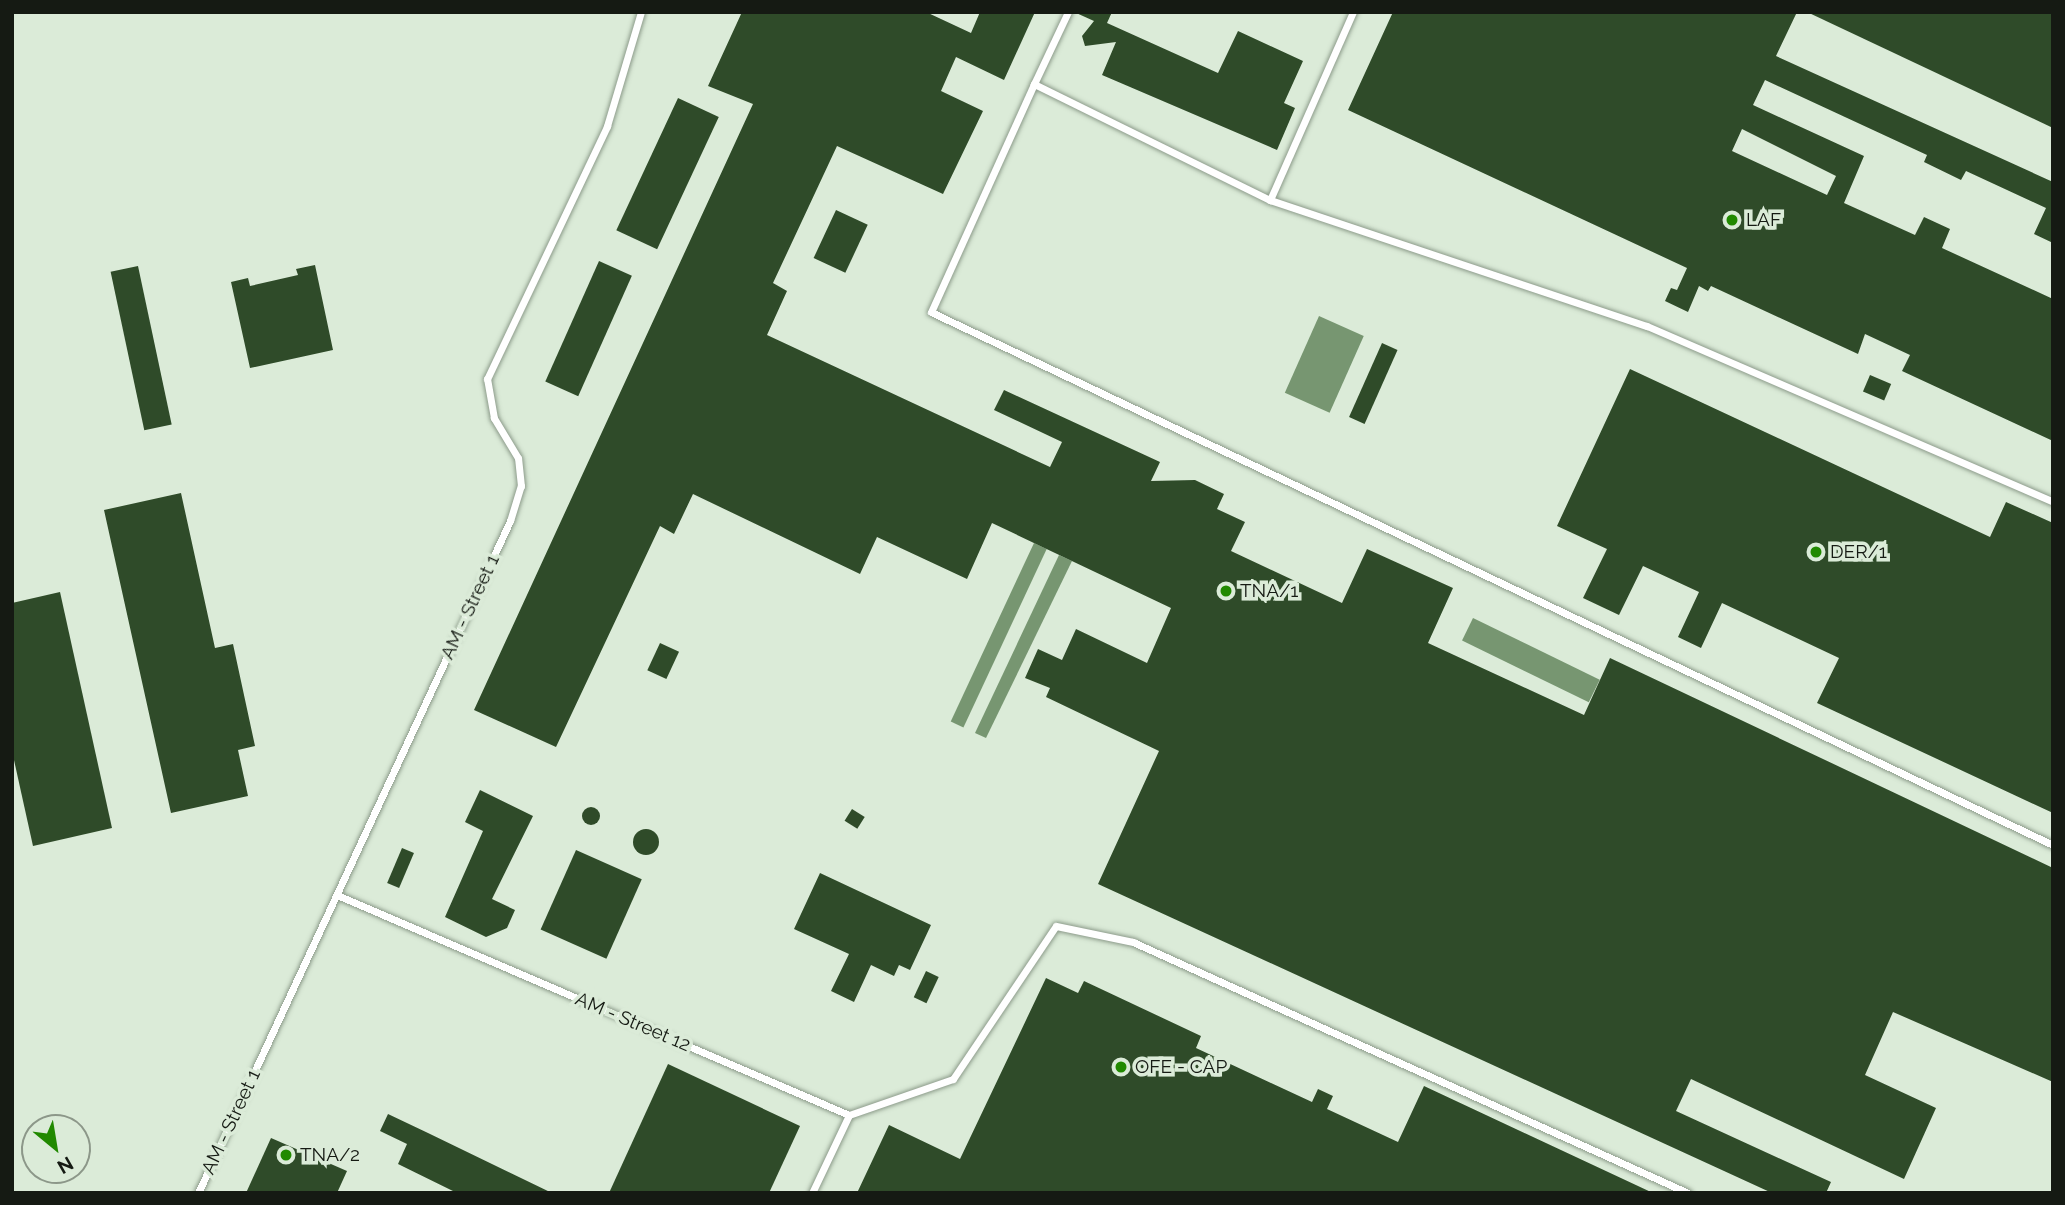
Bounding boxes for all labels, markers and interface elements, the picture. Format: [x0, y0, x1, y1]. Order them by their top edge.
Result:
place label: LAF [1746, 209, 1781, 231]
marker: LAF [1724, 212, 1740, 228]
place label: DER/1 [1830, 541, 1887, 563]
marker: DER/1 [1808, 544, 1824, 560]
street label: AM - Street 1 [436, 551, 504, 663]
place label: TNA/1 [1240, 580, 1298, 602]
marker: TNA/1 [1218, 583, 1234, 599]
street label: AM - Street 12 [572, 988, 694, 1056]
place label: OFE - CAP [1135, 1056, 1227, 1078]
marker: OFE - CAP [1113, 1059, 1129, 1075]
street label: AM - Street 1 [197, 1066, 265, 1178]
north arrow [21, 1114, 91, 1184]
place label: TNA/2 [300, 1144, 360, 1166]
marker: TNA/2 [278, 1147, 294, 1163]
text: N [54, 1152, 77, 1179]

